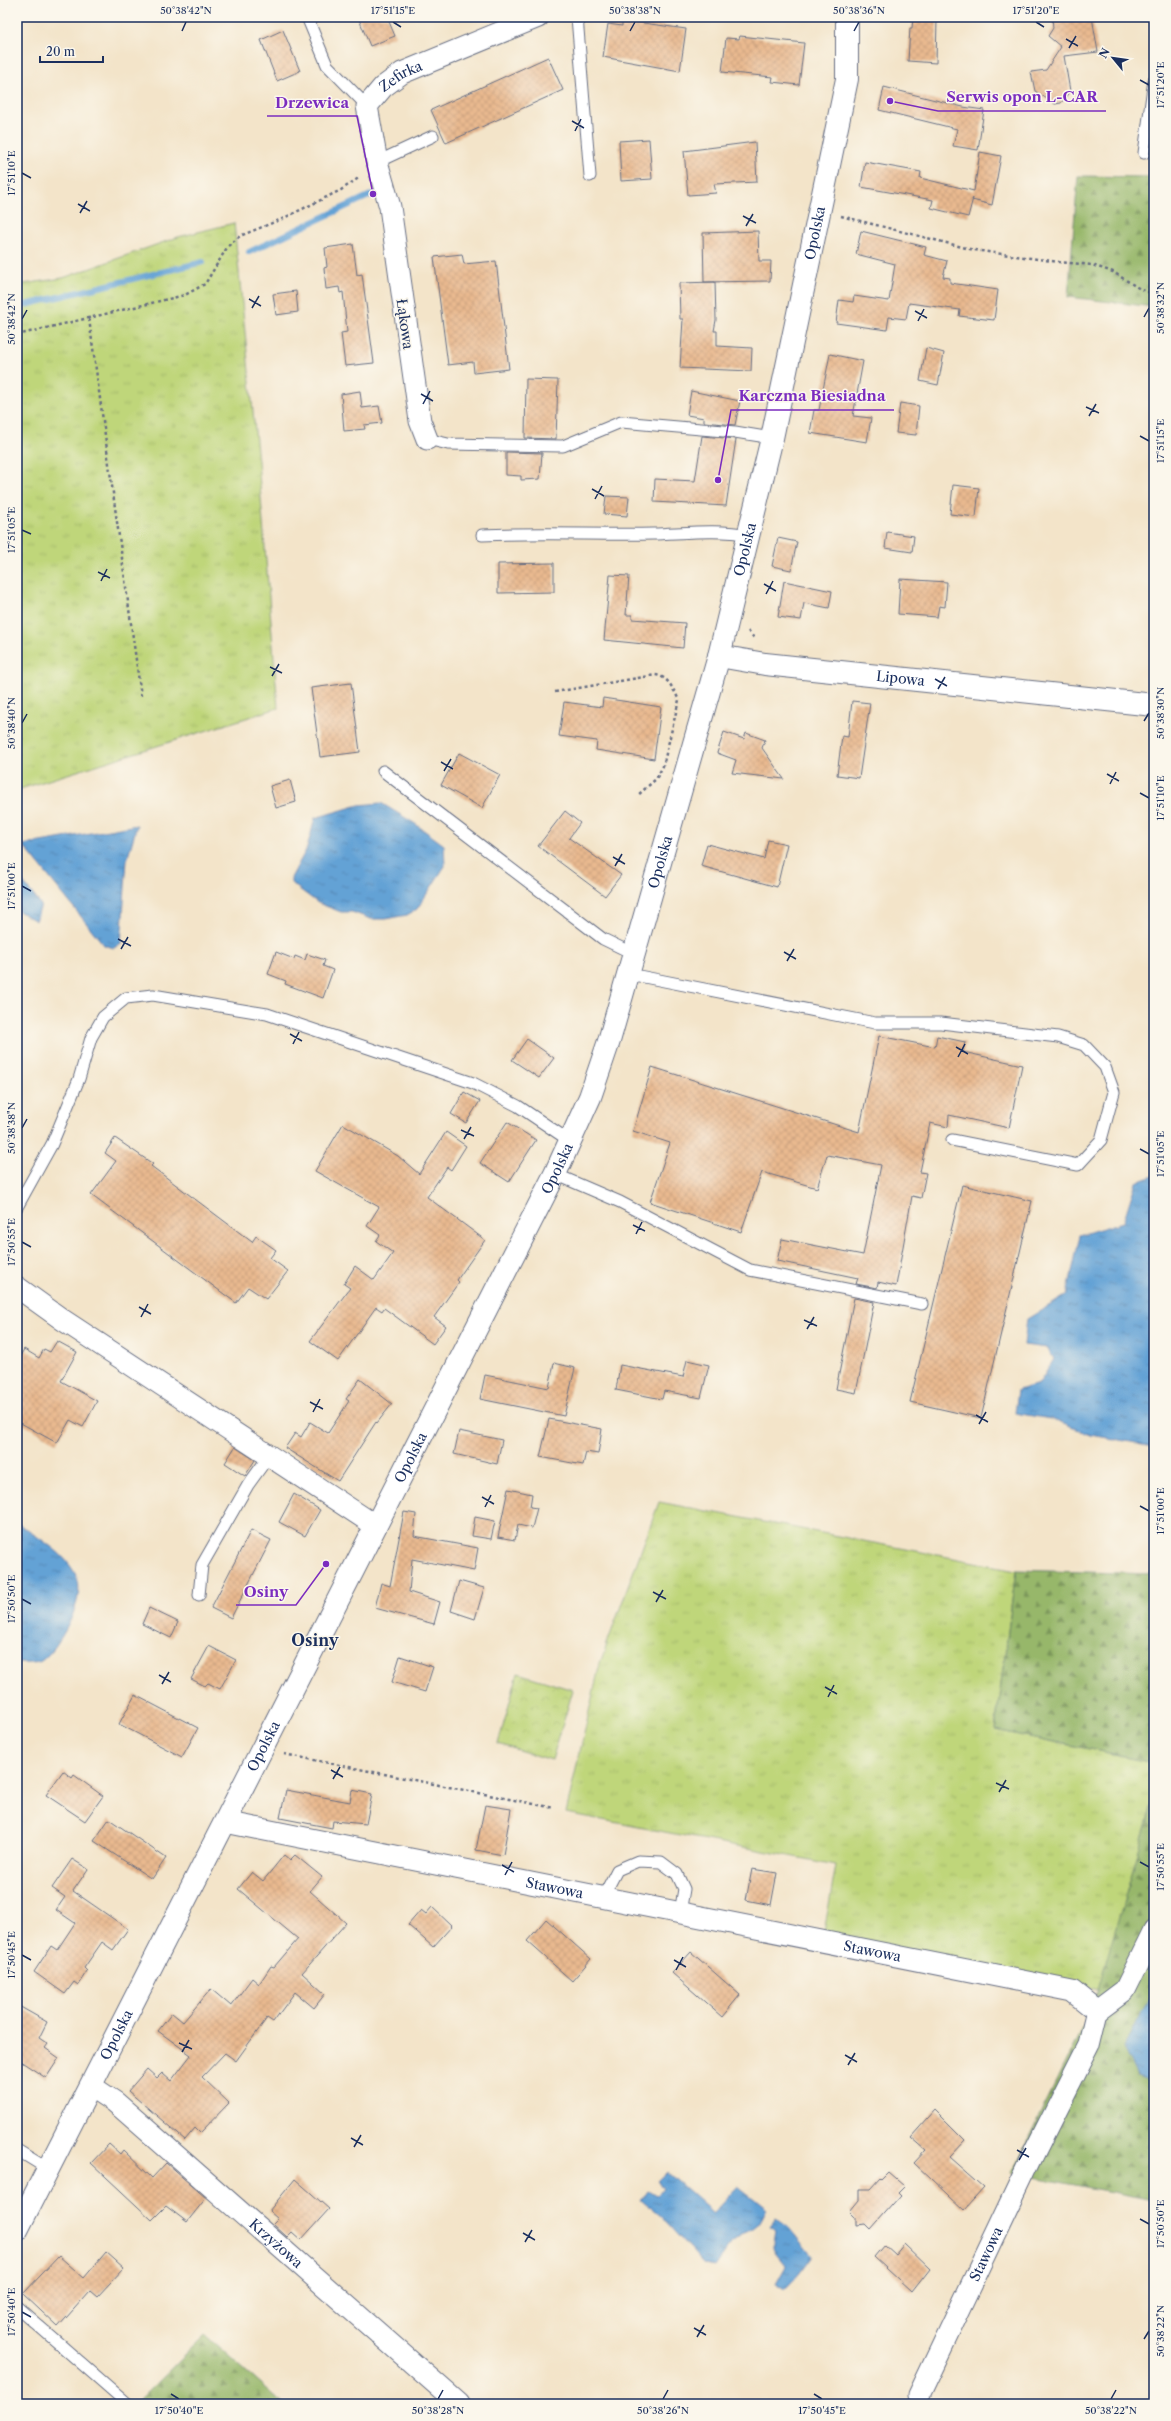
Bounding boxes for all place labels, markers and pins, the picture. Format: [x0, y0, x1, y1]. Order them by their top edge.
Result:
callout: Serwis opon L-CAR [938, 84, 1106, 111]
callout: Drzewica [267, 89, 357, 116]
callout: Karczma Biesiadna [731, 383, 894, 410]
callout: Osiny [236, 1578, 296, 1605]

